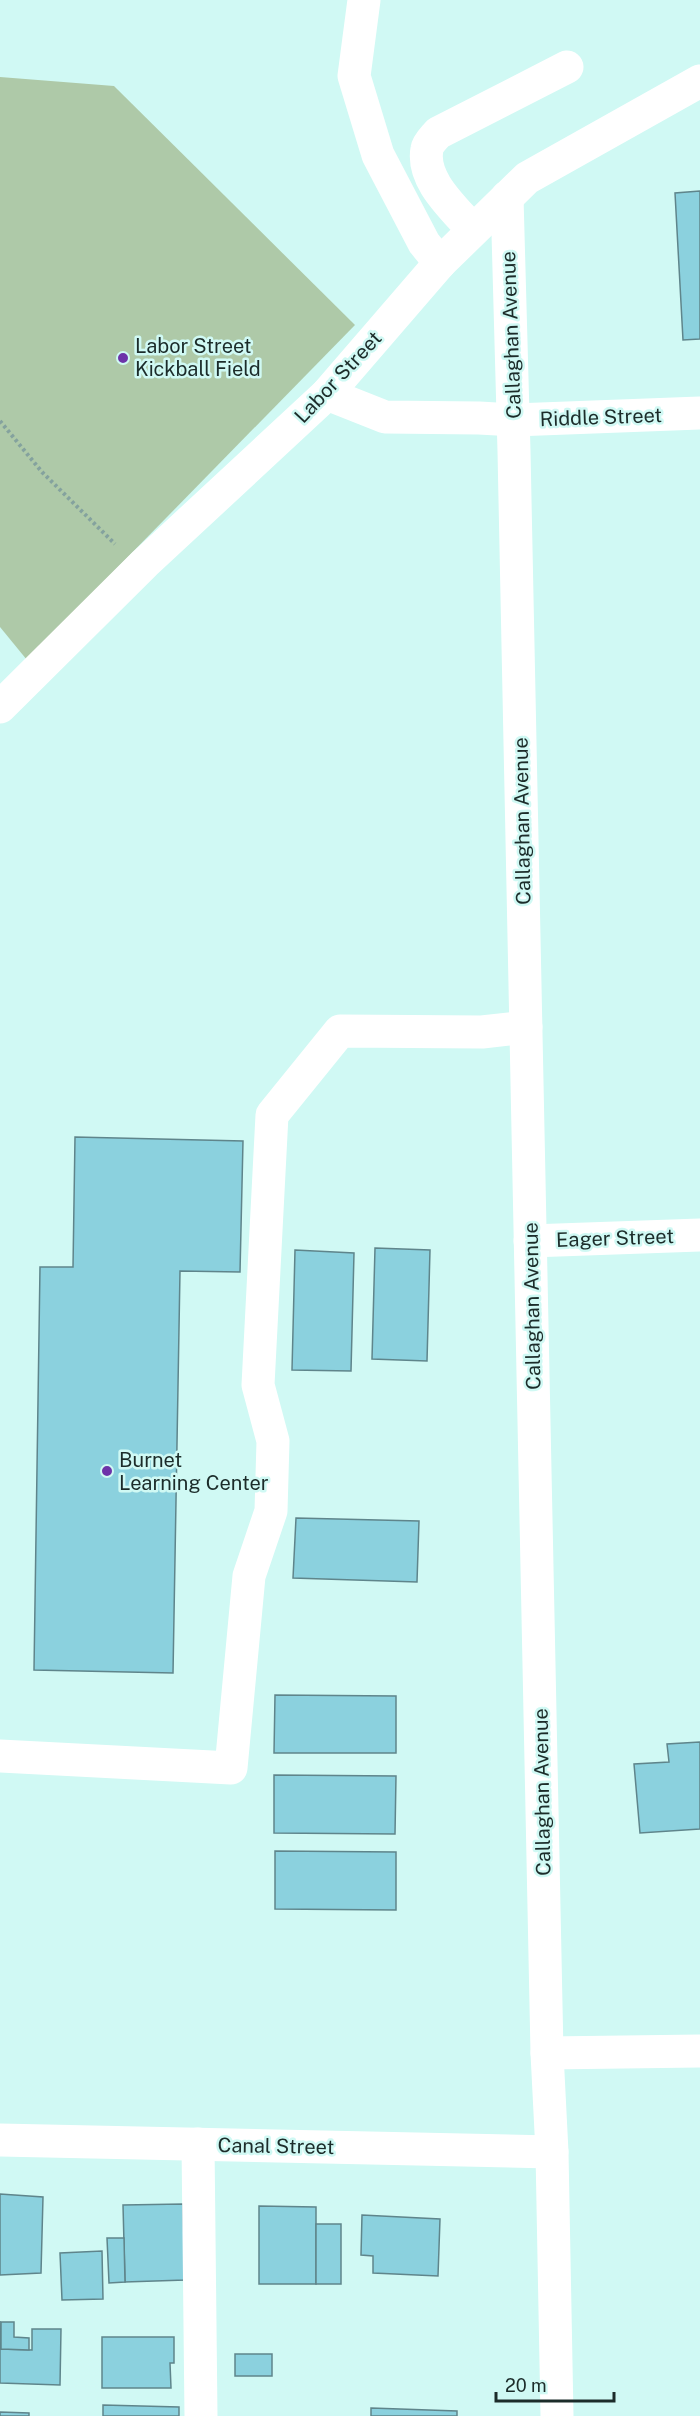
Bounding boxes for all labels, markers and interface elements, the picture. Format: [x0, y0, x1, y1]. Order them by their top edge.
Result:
street label: Callaghan Avenue [496, 251, 526, 419]
street label: Labor Street [289, 326, 387, 428]
place label: Labor Street Kickball Field [135, 334, 261, 381]
marker: Labor Street Kickball Field [116, 351, 130, 365]
street label: Riddle Street [539, 403, 663, 431]
street label: Callaghan Avenue [509, 737, 535, 905]
street label: Callaghan Avenue [519, 1222, 545, 1390]
street label: Eager Street [556, 1224, 674, 1252]
place label: Burnet Learning Center [119, 1448, 269, 1495]
marker: Burnet Learning Center [100, 1464, 114, 1478]
street label: Callaghan Avenue [529, 1708, 555, 1876]
street label: Canal Street [217, 2133, 335, 2159]
scale bar [496, 2365, 614, 2403]
text: 20 m [505, 2375, 547, 2396]

